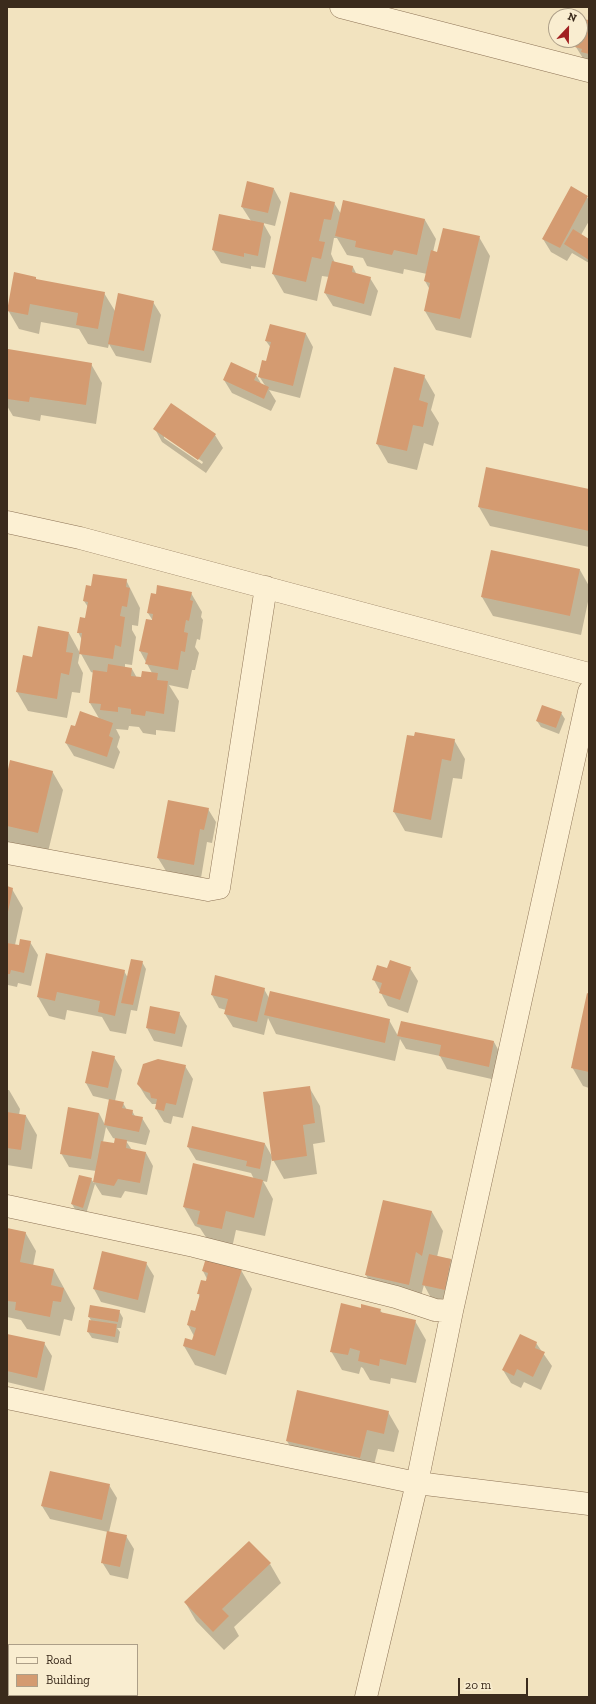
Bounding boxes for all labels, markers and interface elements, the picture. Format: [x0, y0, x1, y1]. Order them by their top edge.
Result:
north arrow [548, 8, 588, 48]
text: N [566, 10, 579, 25]
legend [8, 1644, 138, 1696]
text: Road [46, 1653, 72, 1667]
scale bar [460, 1670, 530, 1696]
text: Building [46, 1673, 90, 1687]
text: 20 m [465, 1678, 491, 1692]

